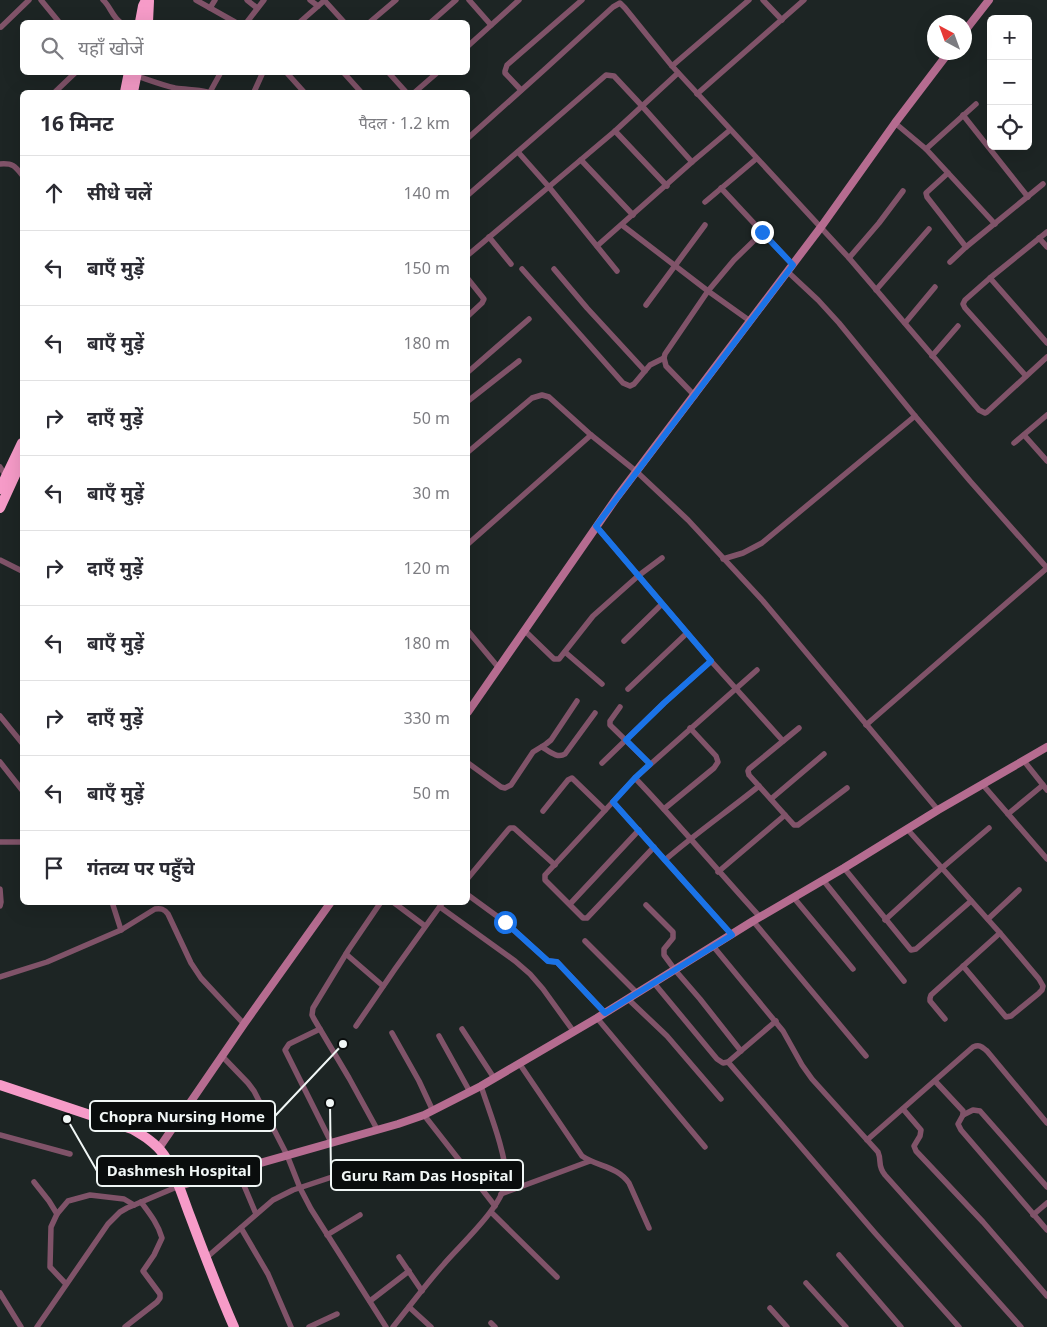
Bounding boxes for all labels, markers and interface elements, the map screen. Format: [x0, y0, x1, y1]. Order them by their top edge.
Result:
north arrow [927, 15, 972, 60]
map controls [987, 15, 1032, 150]
button: + [987, 15, 1032, 60]
search box [20, 20, 470, 75]
icon: search [38, 34, 66, 62]
text: यहाँ खोजें [78, 35, 144, 61]
button: − [987, 60, 1032, 105]
button: locate [987, 105, 1032, 150]
text: 16 मिनट [40, 109, 114, 137]
text: पैदल · 1.2 km [359, 112, 450, 134]
icon: ahead [40, 179, 68, 207]
text: सीधे चलें [87, 180, 152, 206]
text: 140 m [403, 182, 450, 204]
route end [751, 221, 774, 244]
icon: left [40, 254, 68, 282]
text: बाएँ मुड़ें [87, 255, 144, 281]
text: 150 m [403, 257, 450, 279]
icon: left [40, 329, 68, 357]
text: बाएँ मुड़ें [87, 330, 144, 356]
text: 180 m [403, 332, 450, 354]
icon: right [40, 404, 68, 432]
text: दाएँ मुड़ें [87, 405, 143, 431]
text: 50 m [413, 407, 450, 429]
icon: left [40, 479, 68, 507]
text: बाएँ मुड़ें [87, 480, 144, 506]
text: 30 m [413, 482, 450, 504]
icon: right [40, 554, 68, 582]
text: दाएँ मुड़ें [87, 555, 143, 581]
text: 120 m [403, 557, 450, 579]
icon: left [40, 629, 68, 657]
text: बाएँ मुड़ें [87, 630, 144, 656]
text: 180 m [403, 632, 450, 654]
icon: right [40, 704, 68, 732]
text: दाएँ मुड़ें [87, 705, 143, 731]
text: 330 m [403, 707, 450, 729]
icon: left [40, 779, 68, 807]
text: बाएँ मुड़ें [87, 780, 144, 806]
text: 50 m [413, 782, 450, 804]
icon: arrive [40, 854, 68, 882]
text: गंतव्य पर पहुँचे [87, 855, 195, 881]
route start [494, 911, 517, 934]
callout: Chopra Nursing Home [90, 1101, 275, 1131]
text: Chopra Nursing Home [99, 1106, 265, 1126]
callout: Dashmesh Hospital [97, 1156, 261, 1186]
text: Dashmesh Hospital [107, 1160, 251, 1180]
callout: Guru Ram Das Hospital [331, 1160, 523, 1190]
text: Guru Ram Das Hospital [341, 1165, 513, 1185]

